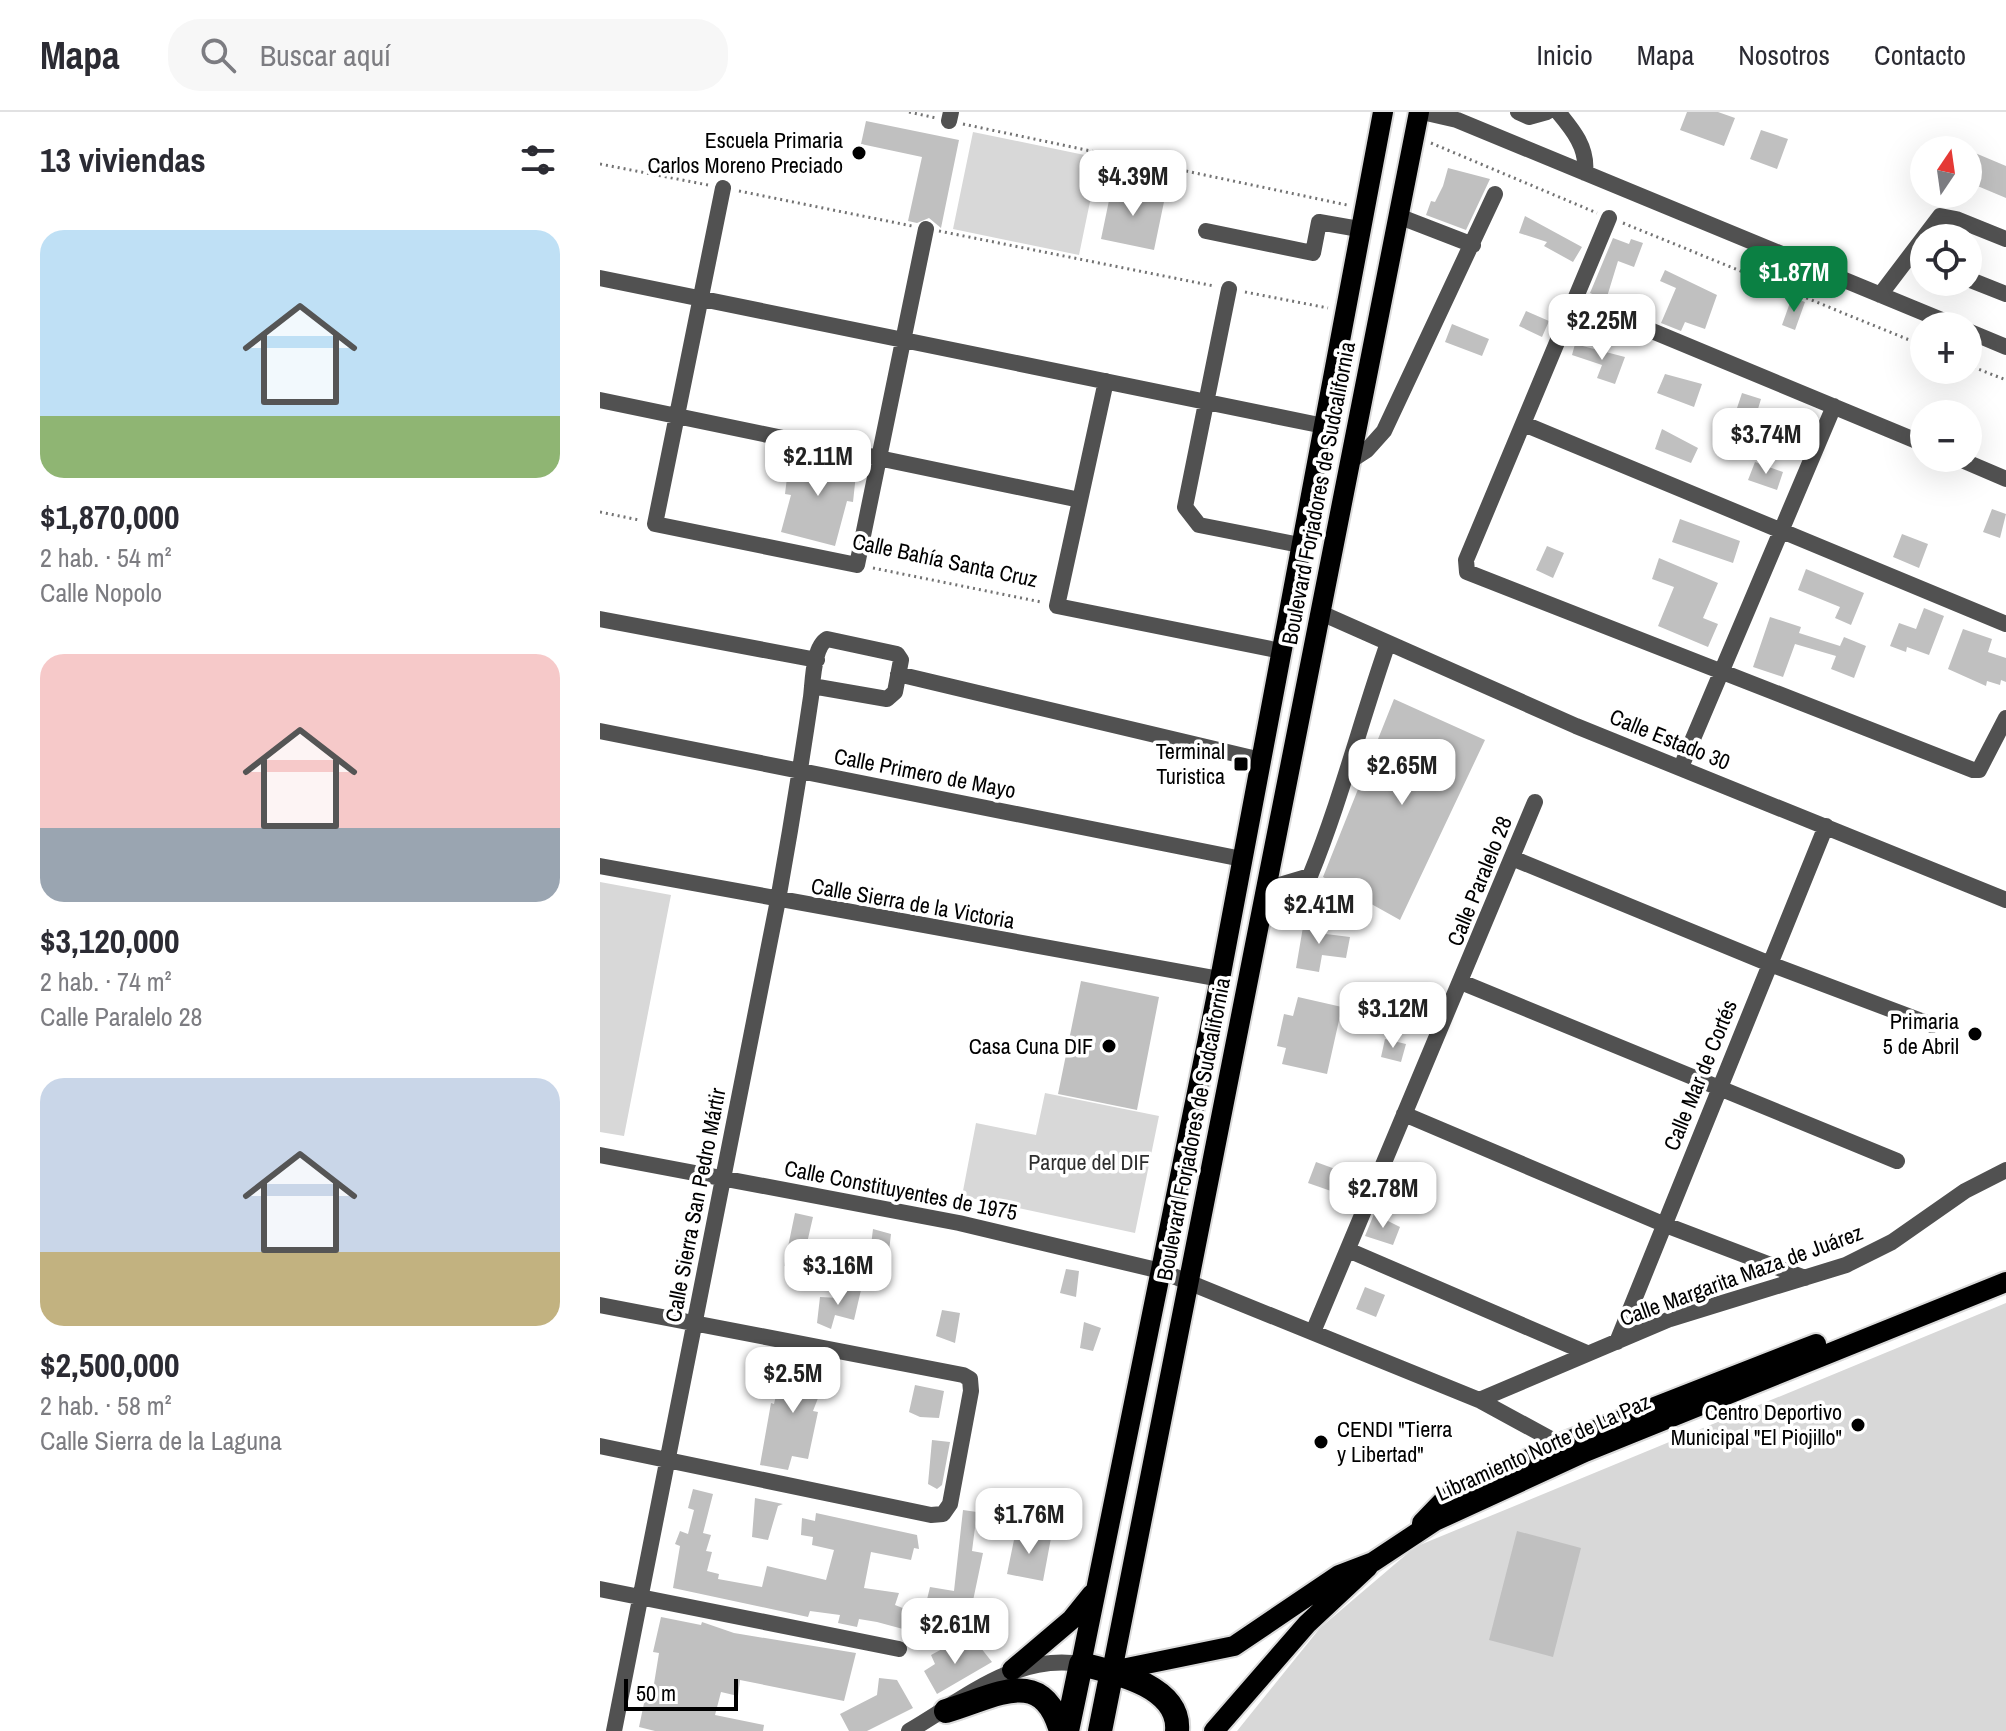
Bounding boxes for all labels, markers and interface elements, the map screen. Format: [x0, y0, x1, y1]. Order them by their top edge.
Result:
search box [168, 19, 728, 91]
text: Mapa [40, 30, 120, 81]
icon: search [196, 33, 240, 77]
text: Buscar aquí [260, 35, 391, 75]
text: Inicio [1537, 36, 1593, 74]
text: Mapa [1637, 36, 1694, 74]
text: Nosotros [1738, 36, 1830, 74]
text: Contacto [1874, 36, 1966, 74]
place label: Escuela Primaria Carlos Moreno Preciado [647, 125, 843, 180]
north arrow [1910, 136, 1982, 208]
map controls [1910, 136, 1982, 472]
text: 13 viviendas [40, 137, 206, 183]
icon: filters [516, 138, 560, 182]
marker: Escuela Primaria Carlos Moreno Preciado [850, 144, 868, 162]
pin: $4.39M [1068, 150, 1198, 218]
text: $4.39M [1097, 158, 1169, 193]
button: locate [1910, 224, 1982, 296]
pin: $1.87M [1729, 246, 1859, 314]
text: $1.87M [1758, 254, 1830, 289]
icon: home [228, 282, 372, 426]
pin: $2.25M [1537, 294, 1667, 362]
text: $2.25M [1566, 302, 1638, 337]
button: + [1910, 312, 1982, 384]
street label: Boulevard Forjadores de Sudcalifornia [1274, 339, 1362, 647]
button: − [1910, 400, 1982, 472]
pin: $3.74M [1701, 408, 1831, 476]
text: $3.74M [1730, 416, 1802, 451]
pin: $2.11M [753, 430, 883, 498]
text: $2.11M [783, 438, 853, 473]
text: $1,870,000 [40, 494, 180, 540]
street label: Calle Bahía Santa Cruz [850, 526, 1040, 594]
text: 2 hab. · 54 m² [40, 540, 172, 575]
text: Calle Nopolo [40, 575, 162, 610]
street label: Calle Estado 30 [1605, 701, 1735, 777]
icon: home [228, 706, 372, 850]
place label: Terminal Turistica [1156, 736, 1225, 791]
pin: $2.65M [1337, 739, 1467, 807]
street label: Calle Primero de Mayo [832, 741, 1018, 805]
text: $2.65M [1366, 747, 1438, 782]
marker: Terminal Turistica [1232, 755, 1250, 773]
street label: Calle Paralelo 28 [1439, 812, 1519, 950]
street label: Calle Sierra de la Victoria [809, 870, 1017, 936]
pin: $2.41M [1254, 878, 1384, 946]
text: $2.41M [1283, 886, 1355, 921]
text: $3,120,000 [40, 918, 180, 964]
text: 2 hab. · 74 m² [40, 964, 172, 999]
street label: Boulevard Forjadores de Sudcalifornia [1149, 975, 1237, 1283]
pin: $3.12M [1328, 982, 1458, 1050]
text: $3.12M [1357, 990, 1429, 1025]
street label: Calle Mar de Cortés [1656, 995, 1744, 1155]
text: Calle Paralelo 28 [40, 999, 202, 1034]
place label: Primaria 5 de Abril [1883, 1006, 1959, 1061]
marker: Primaria 5 de Abril [1966, 1025, 1984, 1043]
place label: Casa Cuna DIF [969, 1031, 1093, 1061]
marker: Casa Cuna DIF [1100, 1037, 1118, 1055]
street label: Calle Sierra San Pedro Mártir [658, 1086, 732, 1324]
icon: home [228, 1130, 372, 1274]
park label: Parque del DIF [1028, 1147, 1150, 1177]
street label: Calle Constituyentes de 1975 [782, 1153, 1020, 1227]
pin: $2.78M [1318, 1162, 1448, 1230]
text: $2.78M [1347, 1170, 1419, 1205]
street label: Calle Margarita Maza de Juárez [1615, 1217, 1867, 1333]
pin: $3.16M [773, 1239, 903, 1307]
text: $3.16M [802, 1247, 874, 1282]
text: $2,500,000 [40, 1342, 180, 1388]
pin: $2.5M [737, 1347, 849, 1415]
text: $2.5M [763, 1355, 823, 1390]
street label: Libramiento Norte de La Paz [1431, 1386, 1655, 1508]
text: 2 hab. · 58 m² [40, 1388, 172, 1423]
place label: Centro Deportivo Municipal "El Piojillo" [1671, 1397, 1842, 1452]
place label: CENDI "Tierra y Libertad" [1337, 1414, 1452, 1469]
marker: Centro Deportivo Municipal "El Piojillo" [1849, 1416, 1867, 1434]
text: Calle Sierra de la Laguna [40, 1423, 282, 1458]
marker: CENDI "Tierra y Libertad" [1312, 1433, 1330, 1451]
pin: $1.76M [964, 1488, 1094, 1556]
text: $1.76M [993, 1496, 1065, 1531]
pin: $2.61M [890, 1598, 1020, 1666]
text: $2.61M [919, 1606, 991, 1641]
scale bar [624, 1675, 738, 1711]
text: 50 m [636, 1678, 676, 1708]

